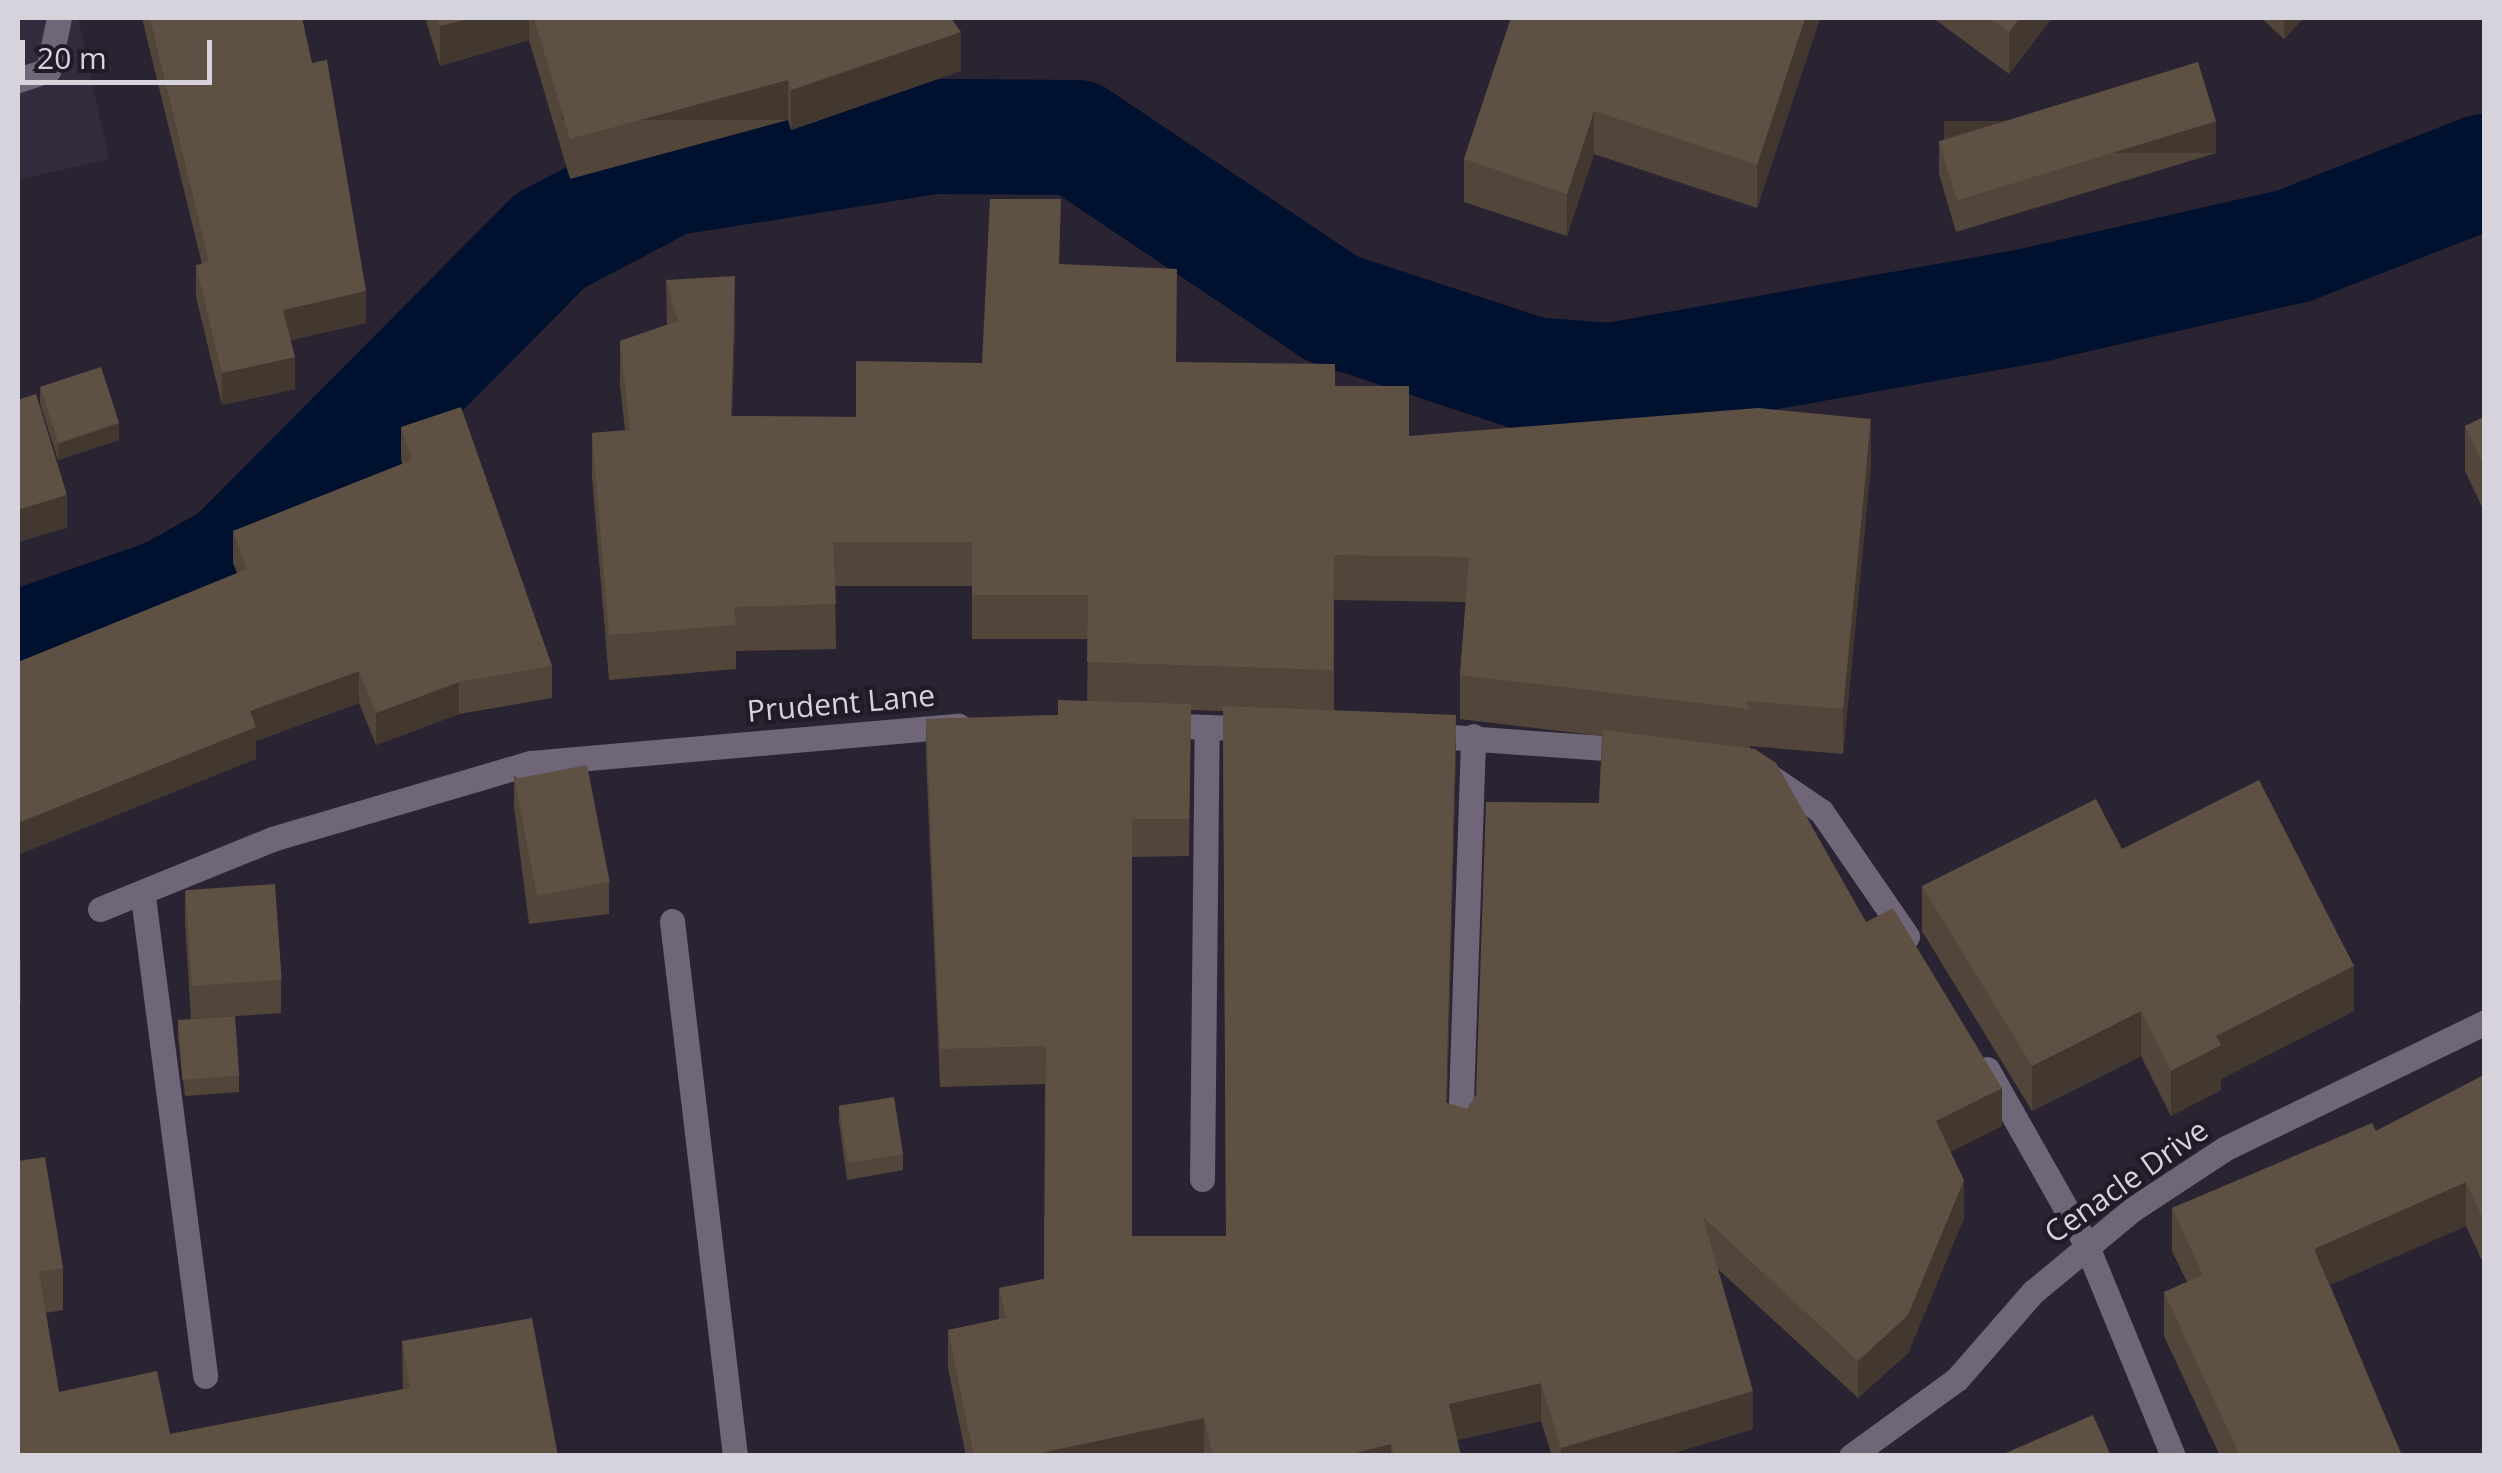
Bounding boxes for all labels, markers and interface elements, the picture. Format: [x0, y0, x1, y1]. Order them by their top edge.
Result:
scale bar [25, 20, 218, 82]
text: 20 m [37, 37, 107, 78]
street label: Prudent Lane [746, 677, 936, 729]
street label: Cenacle Drive [2038, 1112, 2214, 1250]

